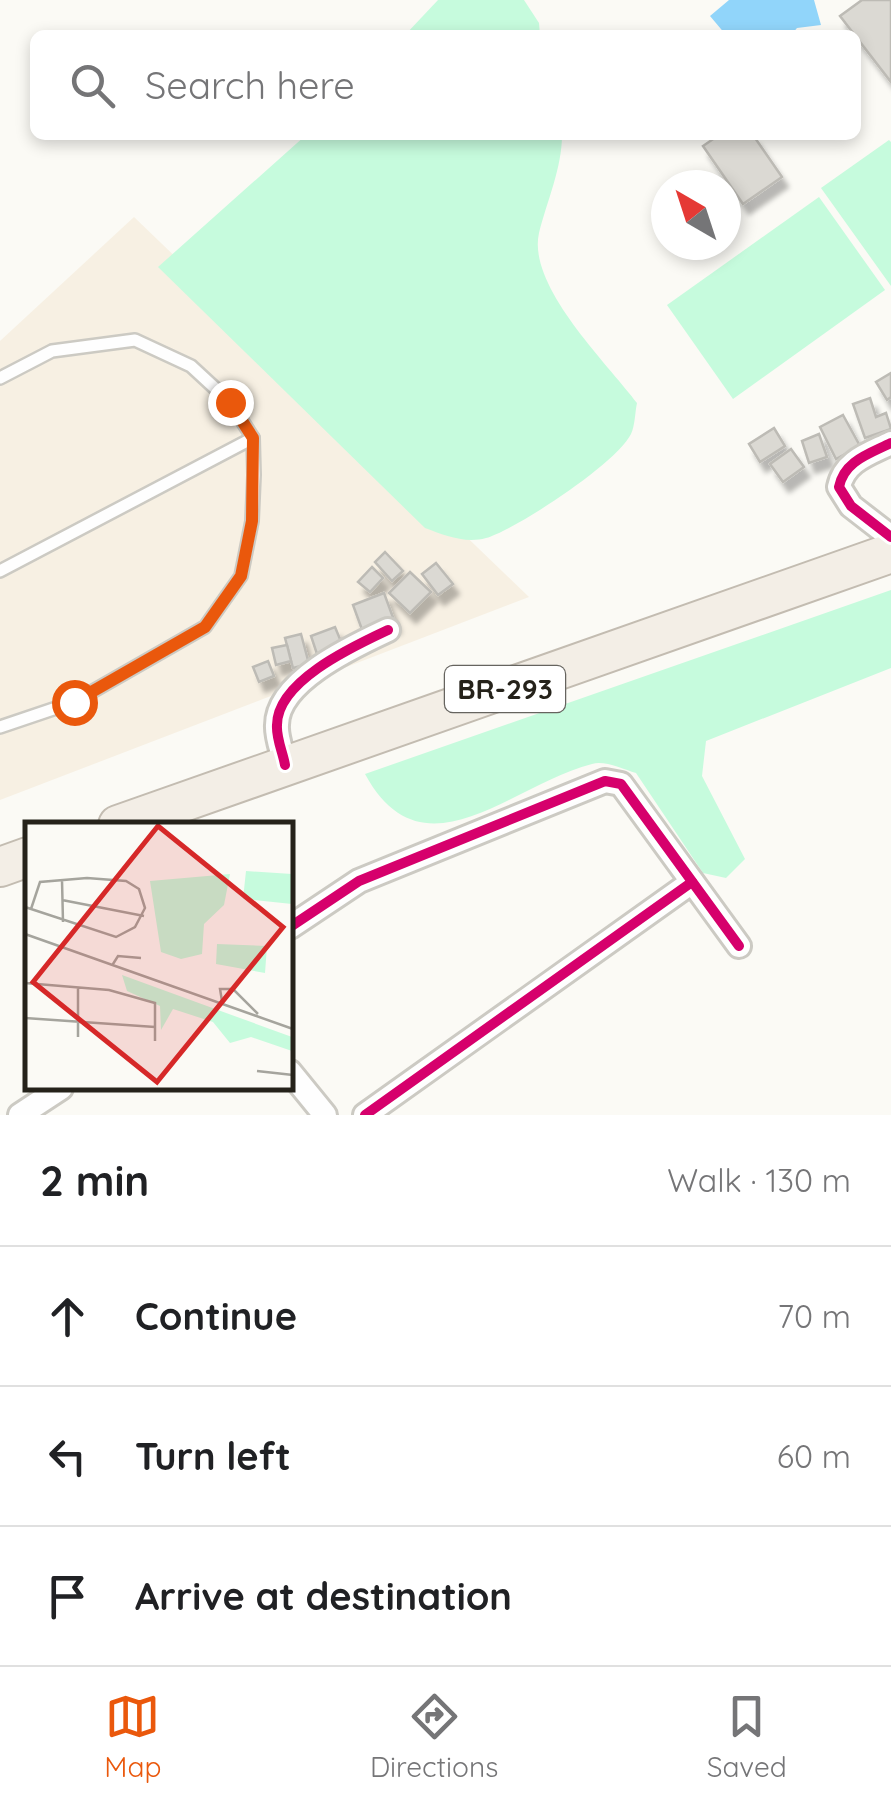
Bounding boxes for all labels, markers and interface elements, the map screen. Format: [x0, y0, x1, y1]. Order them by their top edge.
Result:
search box [30, 30, 861, 140]
icon: search [65, 58, 120, 113]
text: Search here [145, 61, 355, 109]
north arrow [651, 170, 741, 260]
route end [208, 380, 254, 426]
road number: BR-293 [445, 666, 565, 712]
route start [52, 680, 98, 726]
inset map [25, 822, 292, 1090]
text: 2 min [40, 1154, 149, 1207]
text: Walk · 130 m [667, 1160, 851, 1200]
icon: ahead [40, 1289, 95, 1344]
text: Continue [135, 1292, 297, 1340]
text: 70 m [778, 1296, 851, 1336]
icon: left [40, 1429, 95, 1484]
text: Turn left [135, 1432, 291, 1480]
text: 60 m [777, 1436, 851, 1476]
icon: arrive [40, 1569, 95, 1624]
text: Arrive at destination [135, 1572, 512, 1620]
tab: Map [104, 1689, 161, 1784]
tab: Directions [370, 1689, 498, 1784]
tab: Saved [707, 1689, 787, 1784]

